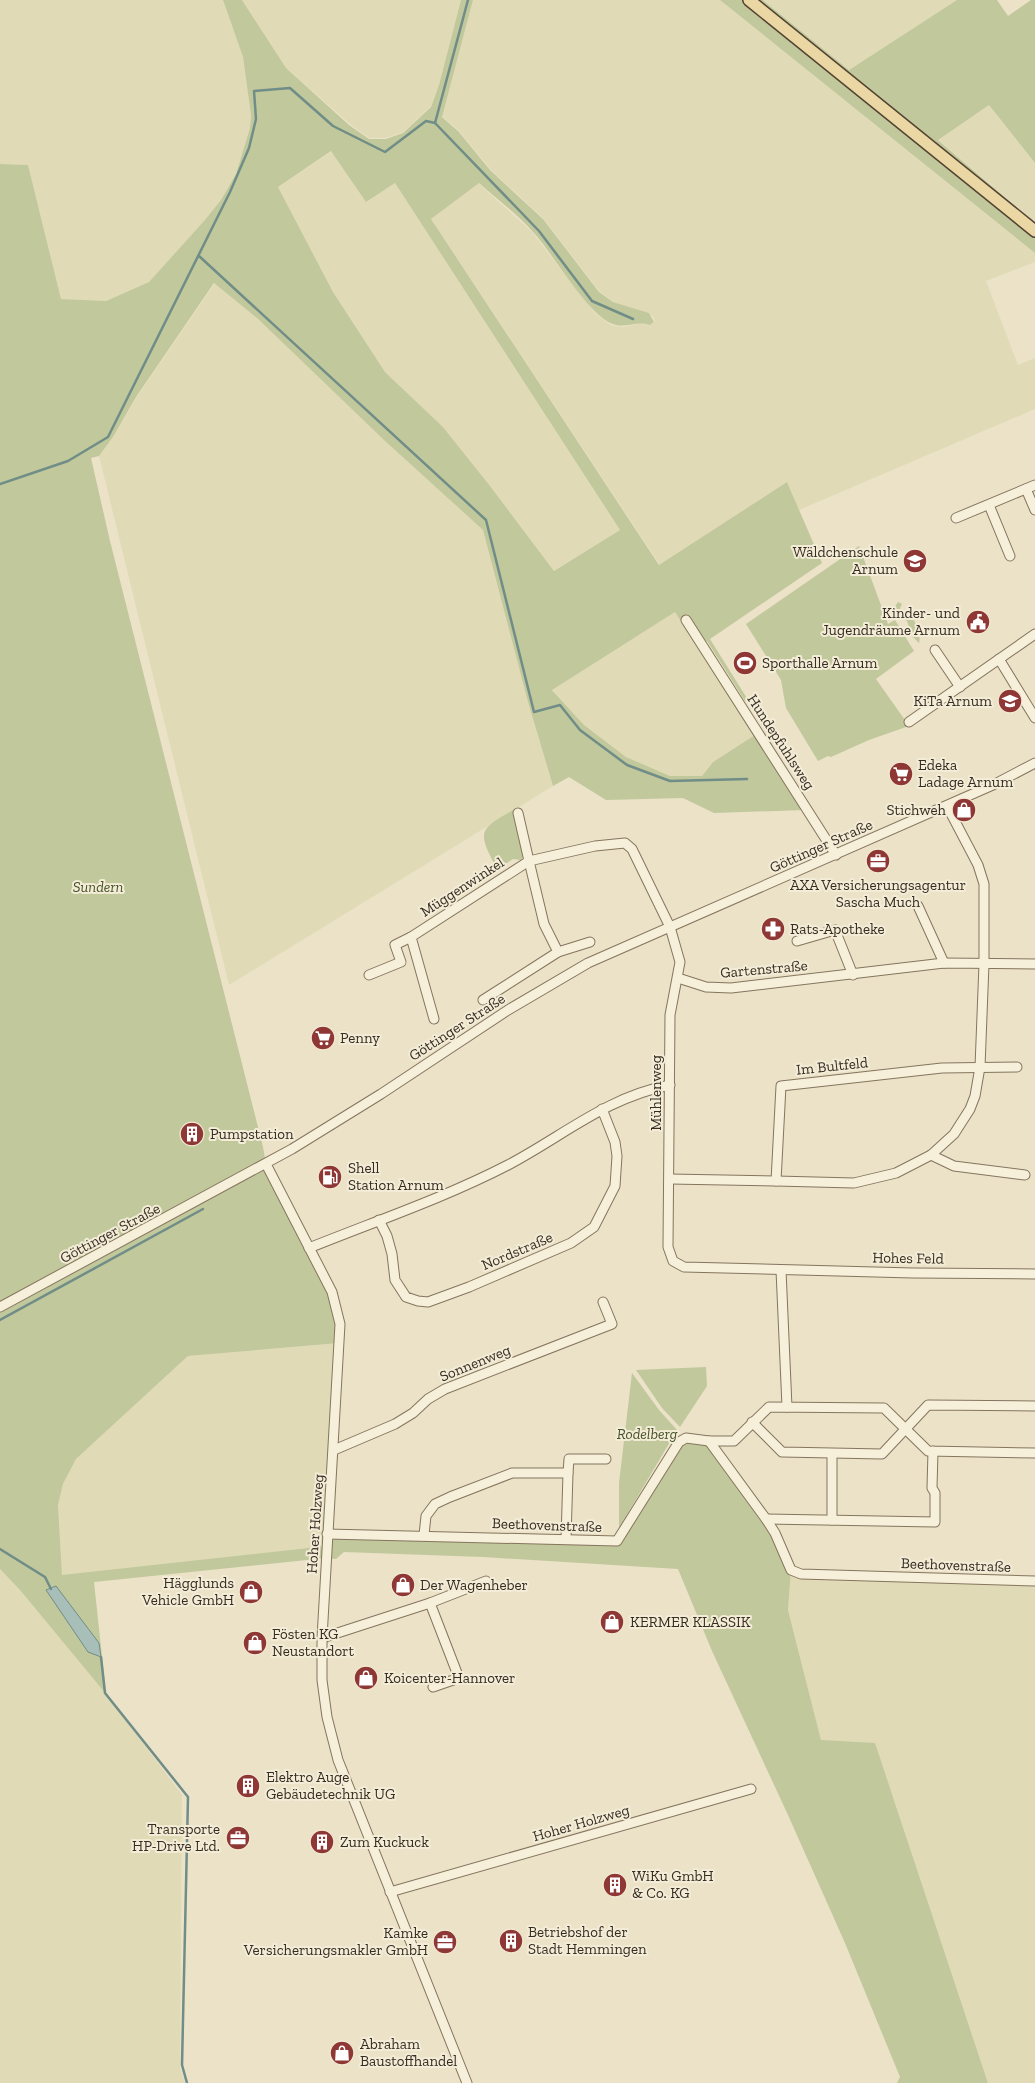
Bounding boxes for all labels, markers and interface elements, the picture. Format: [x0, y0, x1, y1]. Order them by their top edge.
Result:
place label: Wäldchenschule Arnum [793, 543, 898, 578]
school or university icon: Wäldchenschule Arnum [902, 548, 928, 574]
place label: Kinder- und Jugendräume Arnum [822, 604, 961, 639]
public building icon: Kinder- und Jugendräume Arnum [965, 609, 991, 635]
sports icon: Sporthalle Arnum [732, 650, 758, 676]
place label: Sporthalle Arnum [762, 654, 877, 672]
school or university icon: KiTa Arnum [997, 688, 1023, 714]
street label: Hundepfuhlsweg [743, 691, 819, 793]
place label: KiTa Arnum [913, 692, 992, 710]
place label: Edeka Ladage Arnum [918, 756, 1013, 791]
supermarket icon: Edeka Ladage Arnum [888, 761, 914, 787]
shop icon: Stichweh [951, 797, 977, 823]
place label: Stichweh [886, 801, 947, 819]
street label: Göttinger Straße [767, 815, 875, 877]
office icon: AXA Versicherungsagentur Sascha Much [865, 848, 891, 874]
street label: Müggenwinkel [417, 853, 507, 921]
place label: AXA Versicherungsagentur Sascha Much [790, 876, 966, 911]
park label: Sundern [73, 878, 124, 896]
pharmacy icon: Rats-Apotheke [760, 916, 786, 942]
place label: Rats-Apotheke [790, 920, 885, 938]
street label: Gartenstraße [720, 956, 808, 982]
street label: Göttinger Straße [406, 989, 508, 1065]
supermarket icon: Penny [310, 1025, 336, 1051]
place label: Penny [340, 1029, 380, 1047]
street label: Im Bultfeld [795, 1053, 870, 1079]
street label: Mühlenweg [647, 1055, 665, 1131]
building icon: Pumpstation [179, 1121, 205, 1147]
place label: Pumpstation [210, 1125, 294, 1143]
place label: Shell Station Arnum [348, 1159, 444, 1194]
fuel station icon: Shell Station Arnum [317, 1164, 343, 1190]
street label: Göttinger Straße [57, 1199, 163, 1267]
street label: Nordstraße [479, 1228, 555, 1274]
street label: Hohes Feld [872, 1248, 945, 1268]
street label: Sonnenweg [437, 1341, 513, 1385]
park label: Rodelberg [617, 1425, 678, 1443]
street label: Hoher Holzweg [303, 1474, 327, 1574]
street label: Beethovenstraße [492, 1514, 602, 1536]
street label: Beethovenstraße [901, 1554, 1011, 1576]
shop icon: Der Wagenheber [390, 1572, 416, 1598]
place label: Hägglunds Vehicle GmbH [141, 1574, 234, 1609]
place label: Der Wagenheber [420, 1576, 528, 1594]
shop icon: Hägglunds Vehicle GmbH [238, 1579, 264, 1605]
shop icon: KERMER KLASSIK [599, 1609, 625, 1635]
place label: KERMER KLASSIK [630, 1613, 751, 1631]
place label: Fösten KG Neustandort [272, 1625, 354, 1660]
shop icon: Fösten KG Neustandort [242, 1630, 268, 1656]
shop icon: Koicenter-Hannover [353, 1665, 379, 1691]
place label: Koicenter-Hannover [384, 1669, 515, 1687]
place label: Elektro Auge Gebäudetechnik UG [266, 1768, 395, 1803]
building icon: Elektro Auge Gebäudetechnik UG [235, 1773, 261, 1799]
street label: Hoher Holzweg [531, 1801, 631, 1845]
place label: Transporte HP-Drive Ltd. [132, 1820, 220, 1855]
office icon: Transporte HP-Drive Ltd. [225, 1825, 251, 1851]
building icon: Zum Kuckuck [309, 1829, 335, 1855]
place label: Zum Kuckuck [340, 1833, 429, 1851]
place label: WiKu GmbH & Co. KG [632, 1867, 714, 1902]
building icon: WiKu GmbH & Co. KG [602, 1872, 628, 1898]
place label: Betriebshof der Stadt Hemmingen [528, 1923, 647, 1958]
place label: Kamke Versicherungsmakler GmbH [243, 1924, 428, 1959]
building icon: Betriebshof der Stadt Hemmingen [498, 1928, 524, 1954]
office icon: Kamke Versicherungsmakler GmbH [432, 1929, 458, 1955]
place label: Abraham Baustoffhandel [360, 2035, 457, 2070]
shop icon: Abraham Baustoffhandel [329, 2040, 355, 2066]

